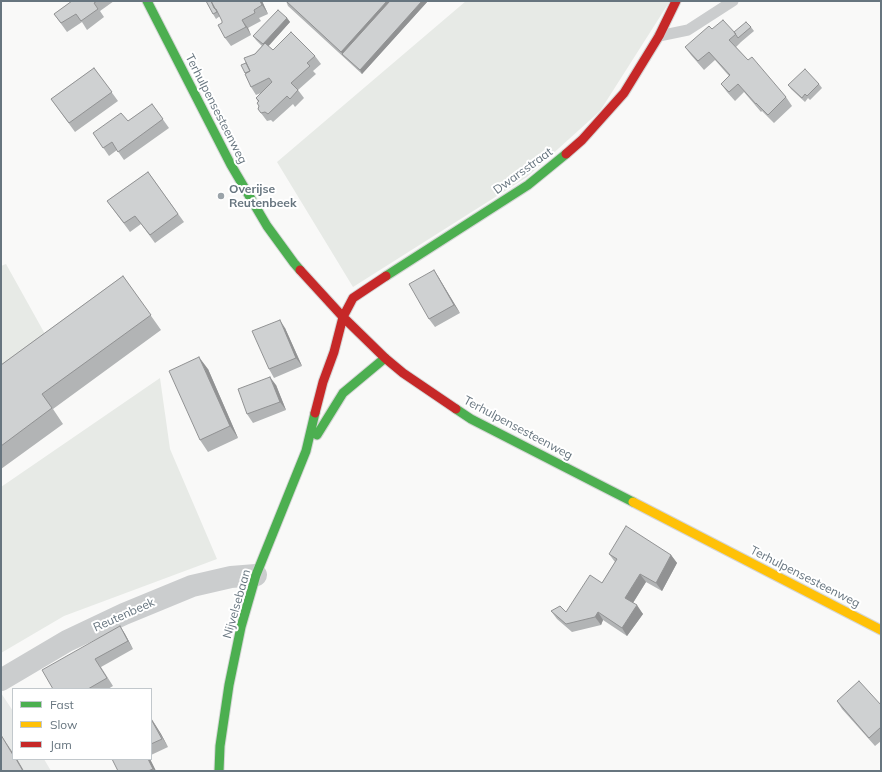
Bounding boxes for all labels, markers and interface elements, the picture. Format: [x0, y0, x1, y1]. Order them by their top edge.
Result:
street label: Terhulpensesteenweg [182, 52, 250, 166]
street label: Dwarsstraat [491, 145, 555, 197]
place label: Overijse Reutenbeek [229, 182, 297, 210]
marker: Overijse Reutenbeek [216, 191, 226, 201]
street label: Terhulpensesteenweg [461, 393, 575, 463]
street label: Terhulpensesteenweg [748, 543, 862, 611]
street label: Nijvelsebaan [220, 568, 254, 640]
street label: Reutenbeek [91, 595, 157, 635]
legend [12, 688, 152, 760]
text: Fast [50, 697, 74, 712]
text: Slow [50, 717, 78, 732]
text: Jam [50, 737, 72, 752]

